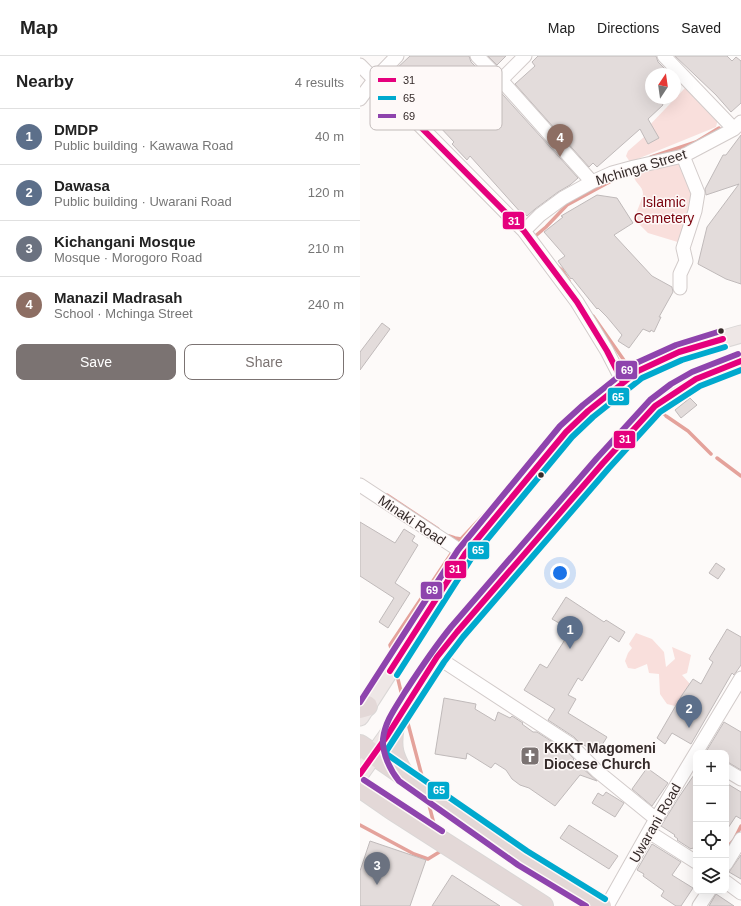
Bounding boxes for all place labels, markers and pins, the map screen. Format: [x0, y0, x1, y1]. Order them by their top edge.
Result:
pin: 4 [547, 124, 573, 157]
unlabelled marker [716, 326, 726, 336]
unlabelled marker [536, 470, 546, 480]
pin: 1 [557, 616, 583, 649]
pin: 2 [676, 695, 702, 728]
place label: KKKT Magomeni Diocese Church [544, 740, 656, 772]
church icon: KKKT Magomeni Diocese Church [519, 745, 541, 767]
pin: 3 [364, 852, 390, 885]

